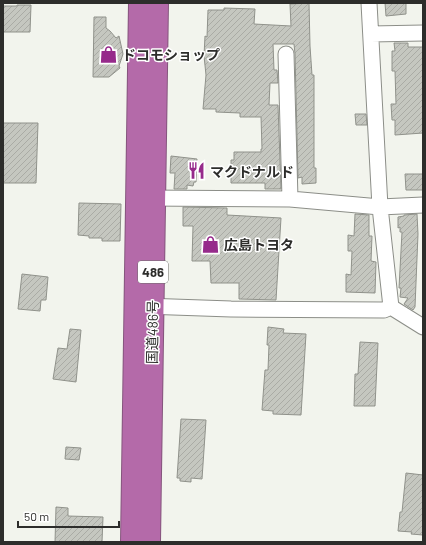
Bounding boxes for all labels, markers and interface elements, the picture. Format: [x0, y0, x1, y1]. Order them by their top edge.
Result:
shop icon: ドコモショップ [99, 44, 119, 64]
place label: ドコモショップ [122, 46, 220, 63]
restaurant icon: マクドナルド [187, 161, 207, 181]
place label: マクドナルド [210, 163, 294, 180]
shop icon: 広島トヨタ [201, 234, 221, 254]
place label: 広島トヨタ [224, 236, 294, 253]
road number: 486 [138, 261, 168, 283]
street label: 国道486号 [143, 300, 161, 364]
scale bar [18, 503, 119, 529]
text: 50 m [24, 509, 49, 523]

